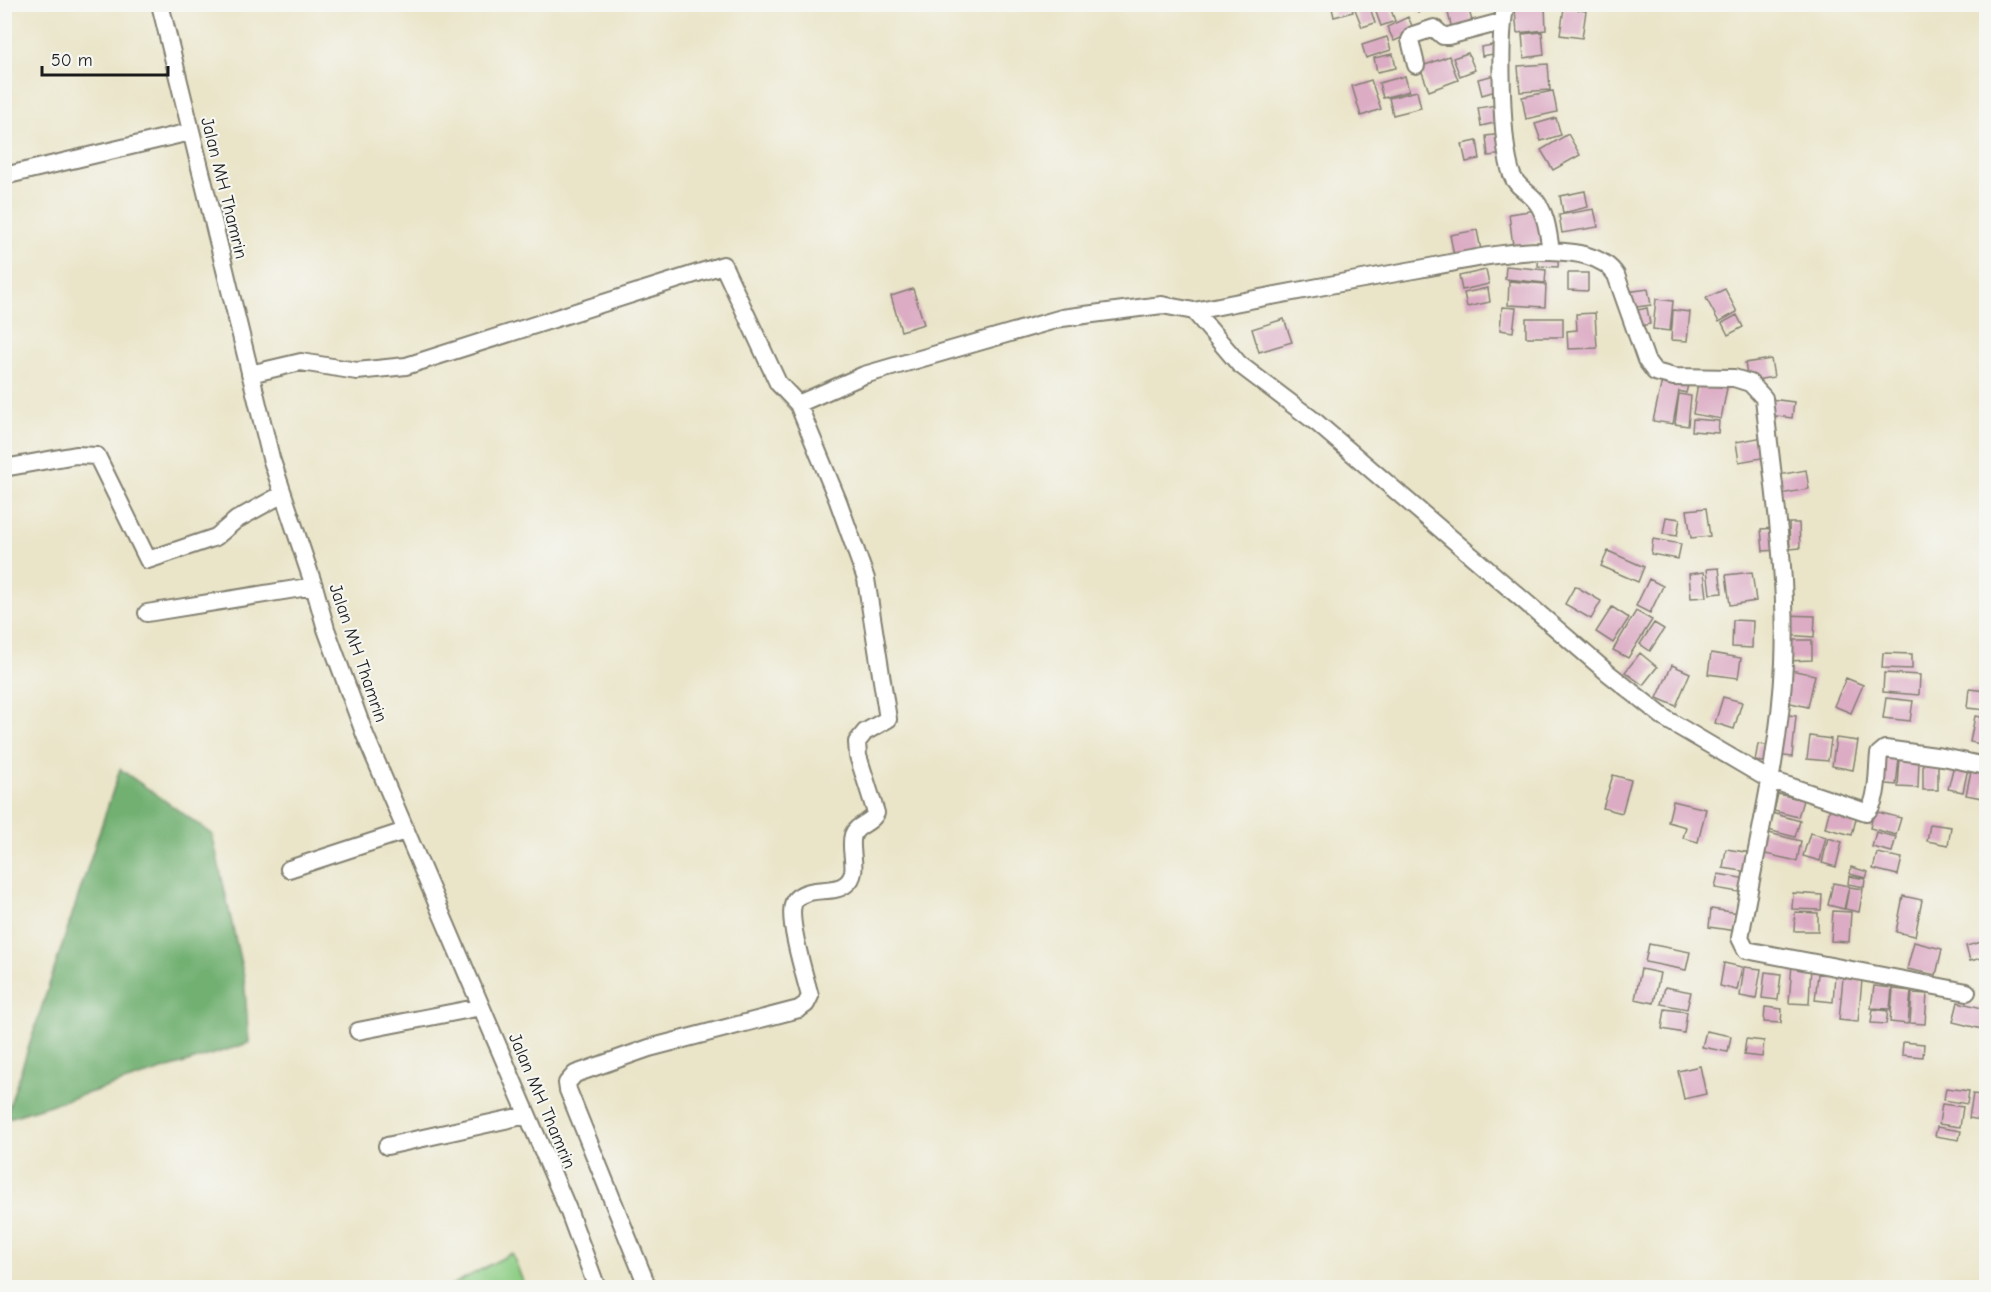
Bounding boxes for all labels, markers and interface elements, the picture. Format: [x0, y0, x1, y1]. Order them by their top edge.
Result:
scale bar [42, 39, 168, 77]
text: 50 m [51, 50, 93, 71]
street label: Jalan MH Thamrin [196, 115, 252, 261]
street label: Jalan MH Thamrin [324, 581, 392, 725]
street label: Jalan MH Thamrin [504, 1030, 580, 1172]

